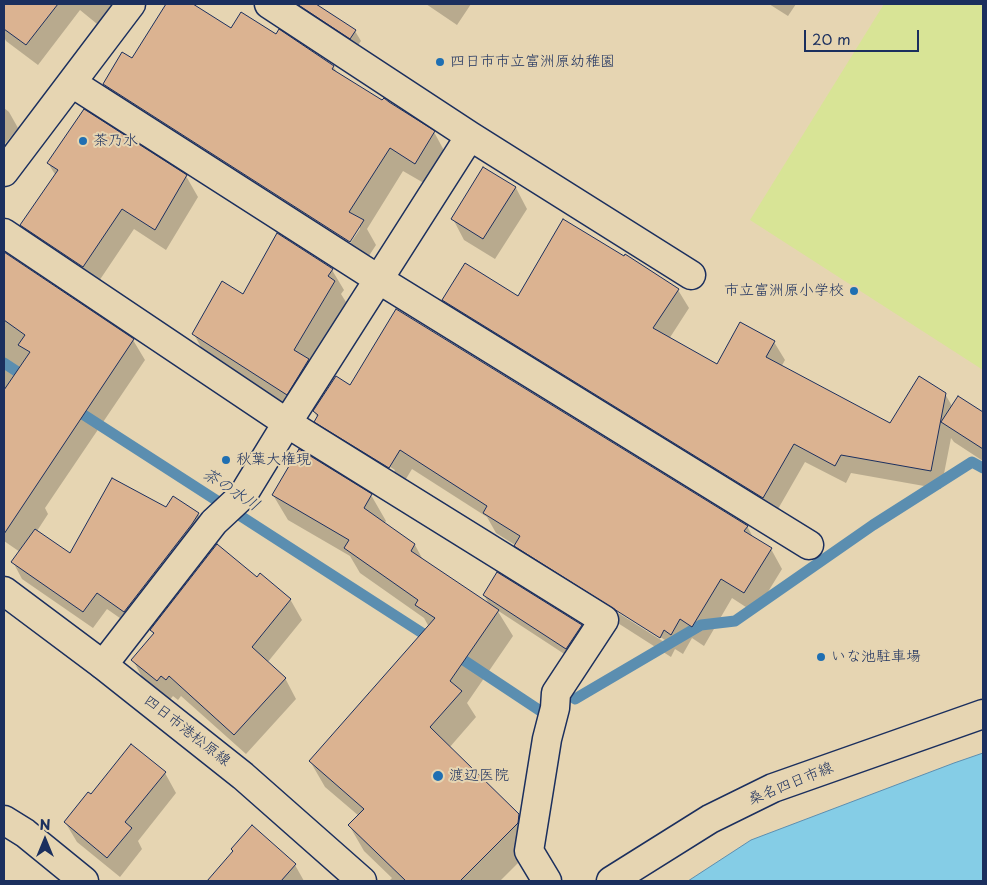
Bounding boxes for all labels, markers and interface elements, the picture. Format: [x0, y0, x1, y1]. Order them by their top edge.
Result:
scale bar [807, 20, 922, 52]
text: 20 m [812, 27, 851, 50]
place label: 四日市市立富洲原幼稚園 [450, 53, 615, 71]
marker: 四日市市立富洲原幼稚園 [434, 56, 446, 68]
place label: 茶乃水 [93, 132, 138, 150]
marker: 茶乃水 [77, 135, 89, 147]
place label: 市立富洲原小学校 [724, 282, 844, 300]
marker: 市立富洲原小学校 [848, 285, 860, 297]
place label: 秋葉大権現 [236, 451, 311, 469]
marker: 秋葉大権現 [220, 454, 232, 466]
water label: 茶の水川 [199, 465, 263, 515]
place label: いな池駐車場 [831, 648, 921, 666]
marker: いな池駐車場 [815, 651, 827, 663]
street label: 四日市港松原線 [140, 692, 234, 770]
street label: 桑名四日市線 [746, 759, 836, 809]
place label: 渡辺医院 [449, 767, 509, 785]
marker: 渡辺医院 [431, 769, 445, 783]
text: N [39, 814, 51, 835]
north arrow [20, 815, 70, 865]

